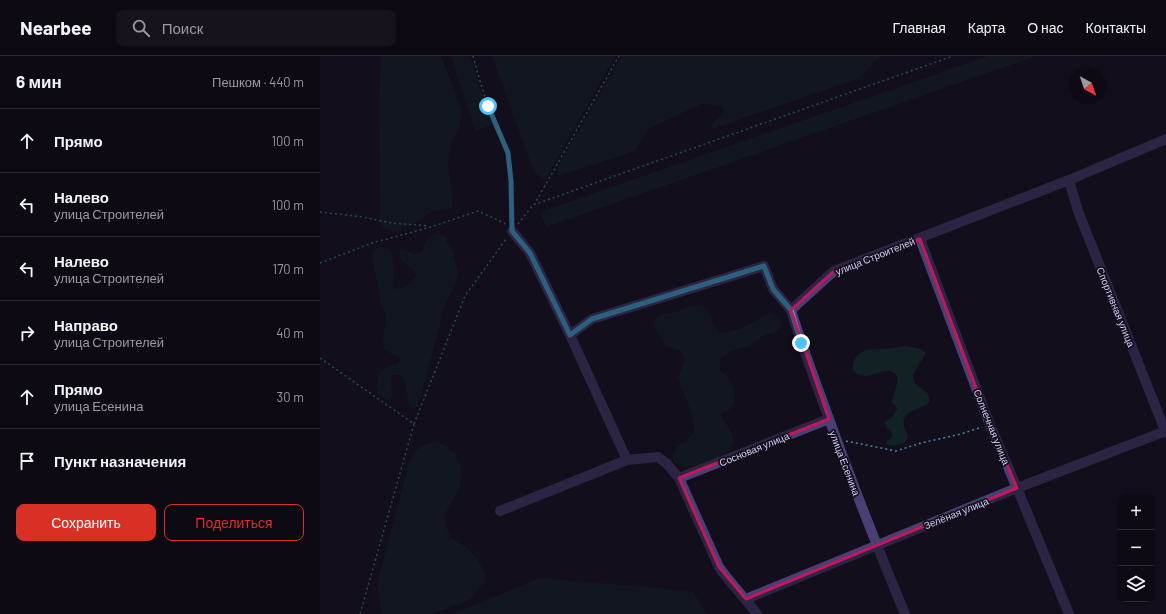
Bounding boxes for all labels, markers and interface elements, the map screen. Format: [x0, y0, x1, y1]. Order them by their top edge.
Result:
search box [116, 10, 396, 46]
text: Nearbee [20, 16, 92, 39]
icon: search [130, 17, 152, 39]
text: Поиск [162, 19, 203, 37]
text: Главная [893, 19, 946, 36]
text: Карта [968, 19, 1005, 36]
text: О нас [1027, 19, 1064, 36]
text: Контакты [1086, 19, 1146, 36]
north arrow [1070, 68, 1106, 104]
text: 6 мин [16, 71, 62, 91]
text: Пешком · 440 m [212, 74, 304, 90]
route start [479, 97, 497, 115]
icon: ahead [16, 130, 38, 152]
text: Прямо [54, 132, 103, 150]
text: 100 m [271, 133, 304, 149]
text: Налево [54, 188, 109, 206]
icon: left [16, 194, 38, 216]
text: 100 m [271, 197, 304, 213]
text: улица Строителей [54, 206, 164, 222]
street label: улица Строителей [833, 235, 917, 277]
text: Налево [54, 252, 109, 270]
icon: left [16, 258, 38, 280]
text: 170 m [273, 261, 304, 277]
street label: Спортивная улица [1095, 265, 1138, 349]
text: улица Строителей [54, 270, 164, 286]
text: Направо [54, 316, 118, 334]
icon: right [16, 322, 38, 344]
text: 40 m [276, 325, 304, 341]
text: улица Строителей [54, 334, 164, 350]
route end [792, 334, 810, 352]
text: Прямо [54, 380, 103, 398]
icon: ahead [16, 386, 38, 408]
street label: Солнечная улица [971, 387, 1013, 467]
text: 30 m [277, 389, 304, 405]
text: улица Есенина [54, 398, 143, 414]
street label: Сосновая улица [717, 429, 791, 469]
street label: улица Есенина [827, 429, 863, 498]
icon: arrive [16, 450, 38, 472]
text: Пункт назначения [54, 452, 186, 470]
street label: Зелёная улица [922, 494, 990, 531]
map controls [1118, 494, 1154, 602]
button: + [1118, 494, 1154, 530]
button: Сохранить [16, 504, 156, 541]
button: Поделиться [164, 504, 304, 541]
button: − [1118, 530, 1154, 566]
button: layers [1118, 566, 1154, 602]

